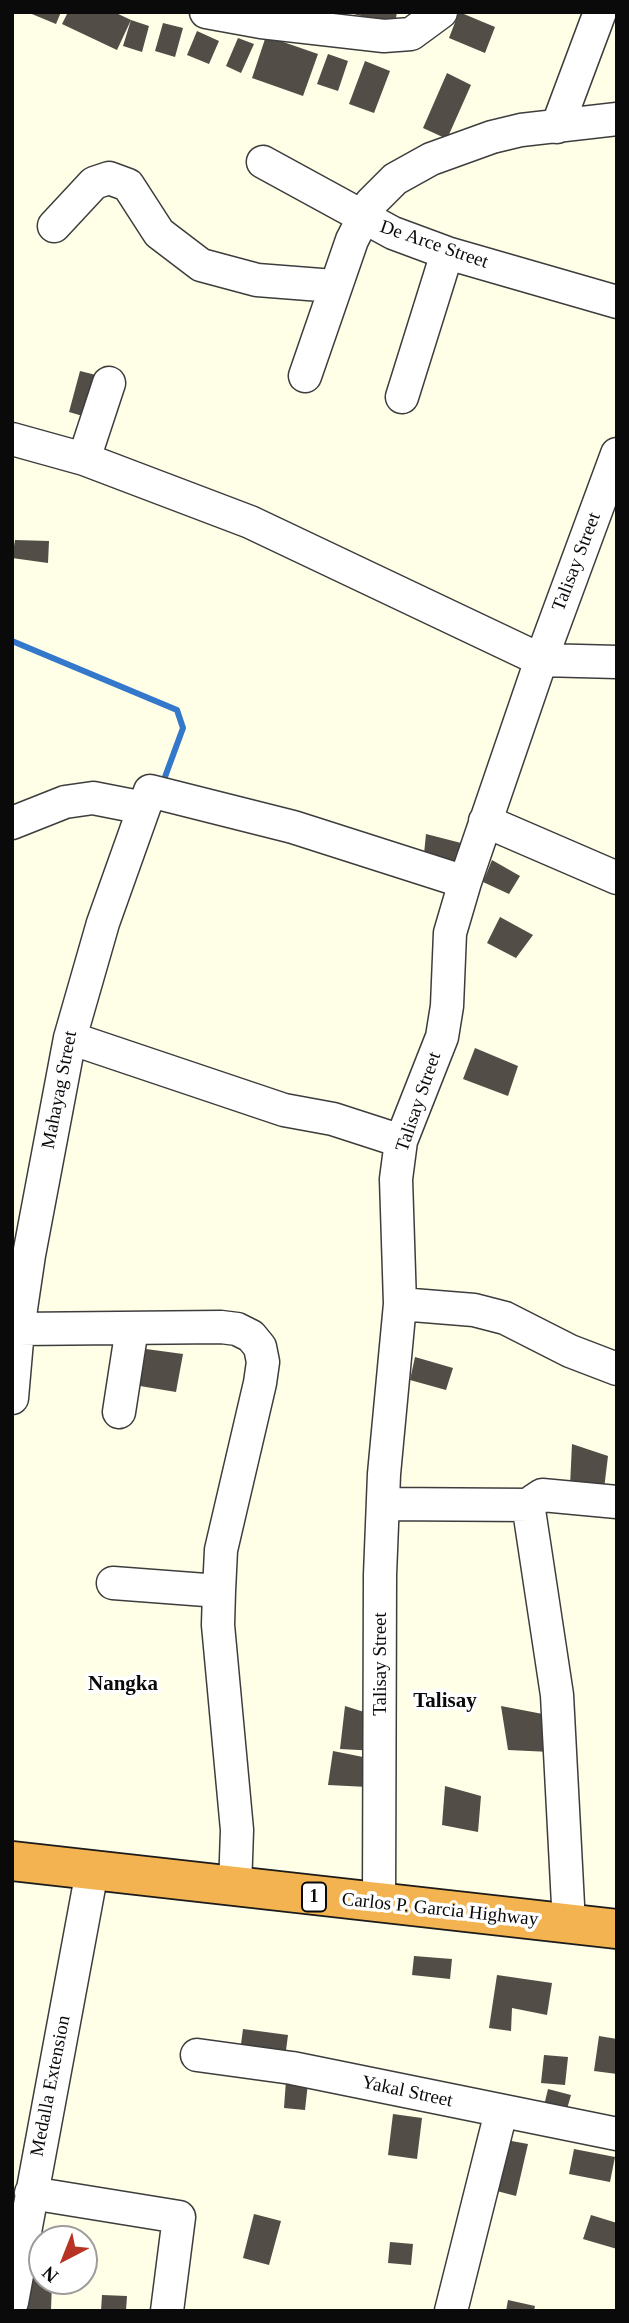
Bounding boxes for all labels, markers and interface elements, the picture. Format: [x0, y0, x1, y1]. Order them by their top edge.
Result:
street label: De Arce Street [377, 216, 491, 274]
street label: Talisay Street [548, 510, 606, 614]
street label: Mahayag Street [37, 1029, 83, 1151]
street label: Talisay Street [391, 1049, 447, 1155]
street label: Talisay Street [370, 1612, 392, 1716]
district label: Nangka [88, 1672, 158, 1698]
district label: Talisay [413, 1689, 477, 1715]
road number: 1 [302, 1882, 326, 1912]
street label: Carlos P. Garcia Highway [341, 1888, 539, 1932]
street label: Medalla Extension [26, 2014, 76, 2158]
street label: Yakal Street [359, 2071, 455, 2113]
north arrow [28, 2225, 98, 2295]
text: N [38, 2262, 62, 2287]

